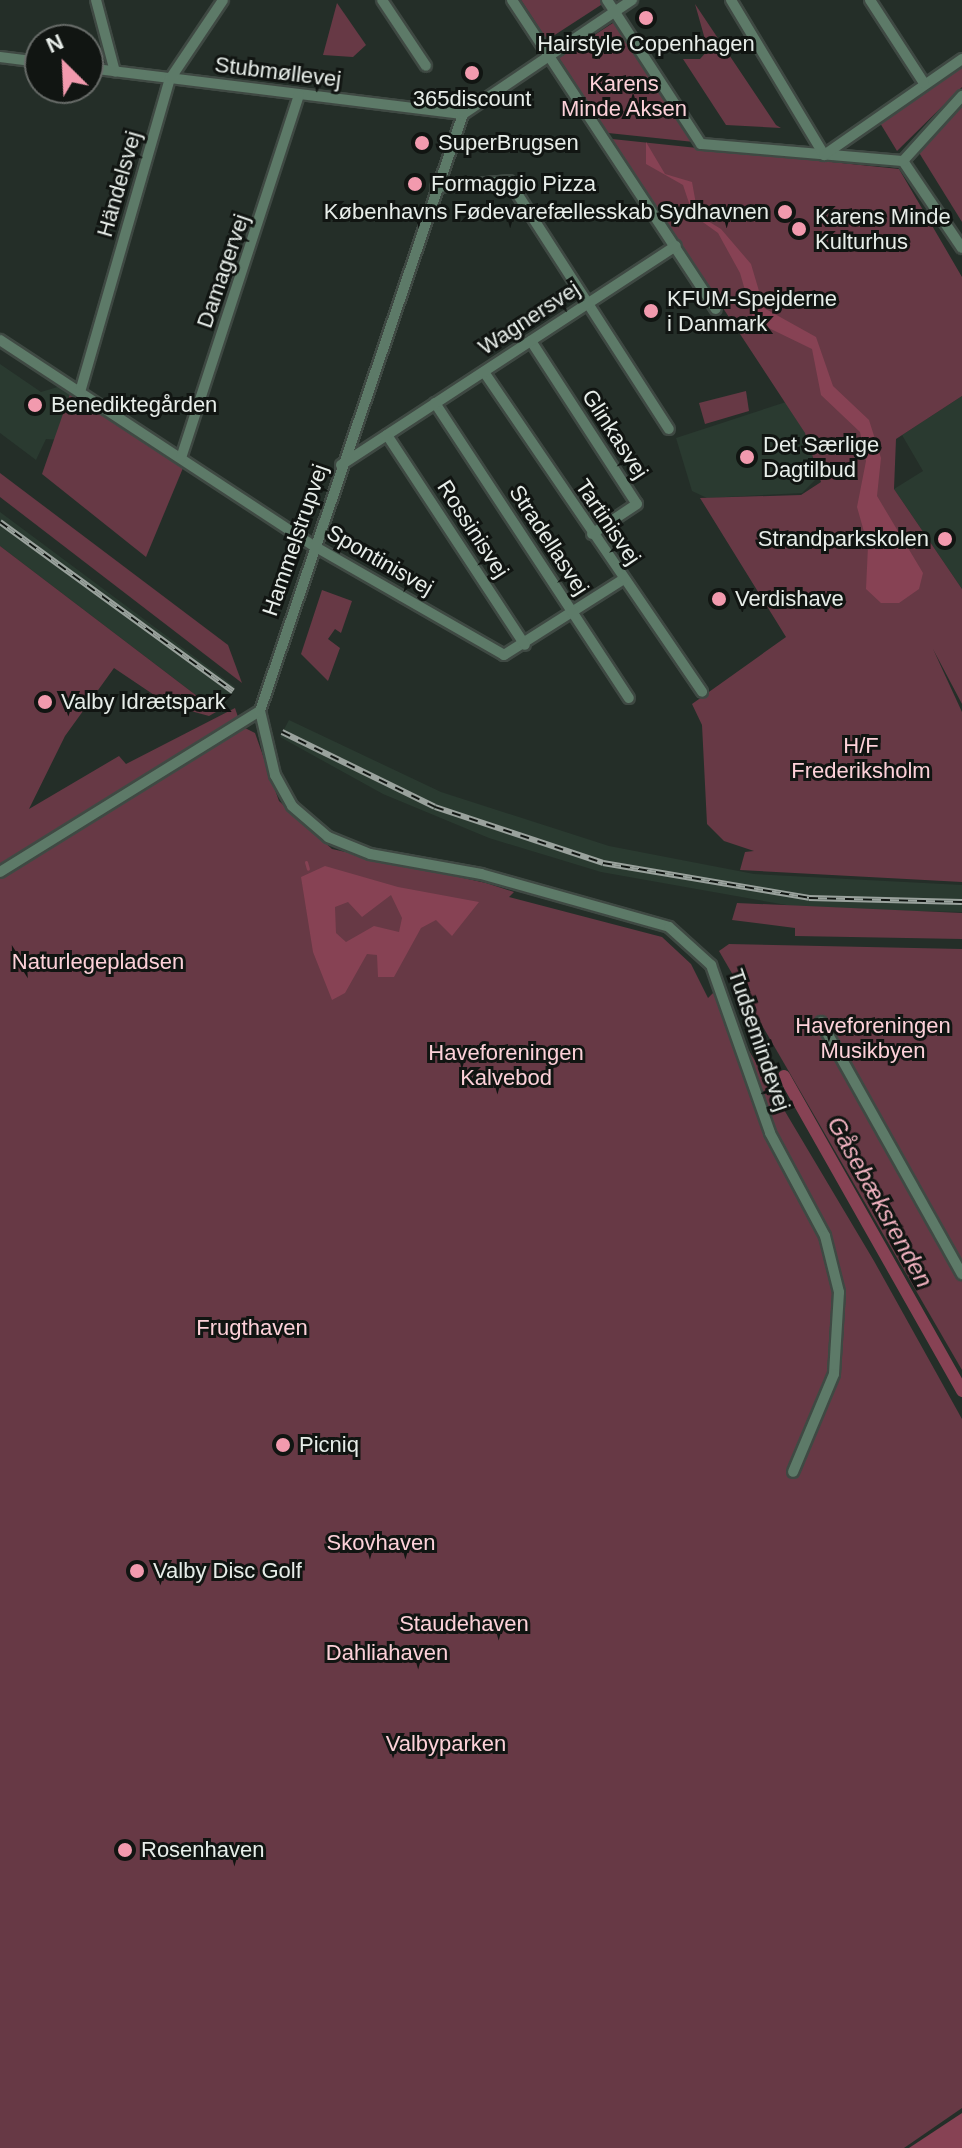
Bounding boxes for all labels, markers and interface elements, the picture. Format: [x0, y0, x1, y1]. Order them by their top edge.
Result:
marker: Hairstyle Copenhagen [637, 9, 655, 27]
north arrow [24, 24, 104, 104]
text: N [42, 29, 67, 58]
place label: Hairstyle Copenhagen [537, 31, 755, 57]
street label: Stubmøllevej [213, 51, 343, 93]
marker: 365discount [463, 64, 481, 82]
park label: Karens Minde Aksen [560, 70, 688, 122]
place label: 365discount [413, 86, 531, 112]
street label: Händelsvej [91, 128, 147, 240]
place label: SuperBrugsen [438, 130, 579, 156]
marker: SuperBrugsen [413, 134, 431, 152]
place label: Formaggio Pizza [431, 171, 596, 197]
marker: Formaggio Pizza [406, 175, 424, 193]
place label: Københavns Fødevarefællesskab Sydhavnen [324, 199, 769, 225]
marker: Københavns Fødevarefællesskab Sydhavnen [776, 203, 794, 221]
place label: Karens Minde Kulturhus [815, 203, 951, 254]
street label: Damagervej [191, 211, 255, 331]
marker: Karens Minde Kulturhus [790, 220, 808, 238]
street label: Wagnersvej [473, 276, 585, 360]
place label: KFUM-Spejderne i Danmark [667, 285, 837, 336]
marker: KFUM-Spejderne i Danmark [642, 302, 660, 320]
street label: Glinkasvej [576, 384, 654, 484]
place label: Benediktegården [51, 392, 217, 418]
marker: Benediktegården [26, 396, 44, 414]
place label: Det Særlige Dagtilbud [763, 431, 879, 482]
marker: Det Særlige Dagtilbud [738, 448, 756, 466]
street label: Hammelstrupvej [257, 461, 333, 619]
street label: Tartinisvej [570, 474, 646, 570]
street label: Rossinisvej [432, 475, 514, 583]
street label: Stradellasvej [504, 480, 594, 600]
street label: Spontinisvej [322, 519, 438, 601]
place label: Strandparkskolen [758, 526, 929, 552]
marker: Strandparkskolen [936, 530, 954, 548]
place label: Verdishave [735, 586, 844, 612]
marker: Verdishave [710, 590, 728, 608]
place label: Valby Idrætspark [61, 689, 226, 715]
marker: Valby Idrætspark [36, 693, 54, 711]
park label: H/F Frederiksholm [791, 732, 931, 784]
park label: Naturlegepladsen [12, 949, 184, 975]
street label: Tudsemindevej [722, 966, 796, 1114]
park label: Haveforeningen Musikbyen [795, 1012, 951, 1064]
park label: Haveforeningen Kalvebod [428, 1039, 584, 1090]
water label: Gåsebæksrenden [821, 1112, 939, 1292]
park label: Frugthaven [196, 1315, 308, 1341]
place label: Picniq [299, 1432, 359, 1458]
marker: Picniq [274, 1436, 292, 1454]
park label: Skovhaven [327, 1530, 435, 1556]
place label: Valby Disc Golf [153, 1558, 302, 1584]
marker: Valby Disc Golf [128, 1562, 146, 1580]
park label: Staudehaven [399, 1611, 529, 1637]
park label: Dahliahaven [326, 1640, 448, 1666]
park label: Valbyparken [386, 1731, 506, 1757]
place label: Rosenhaven [141, 1837, 265, 1863]
marker: Rosenhaven [116, 1841, 134, 1859]

